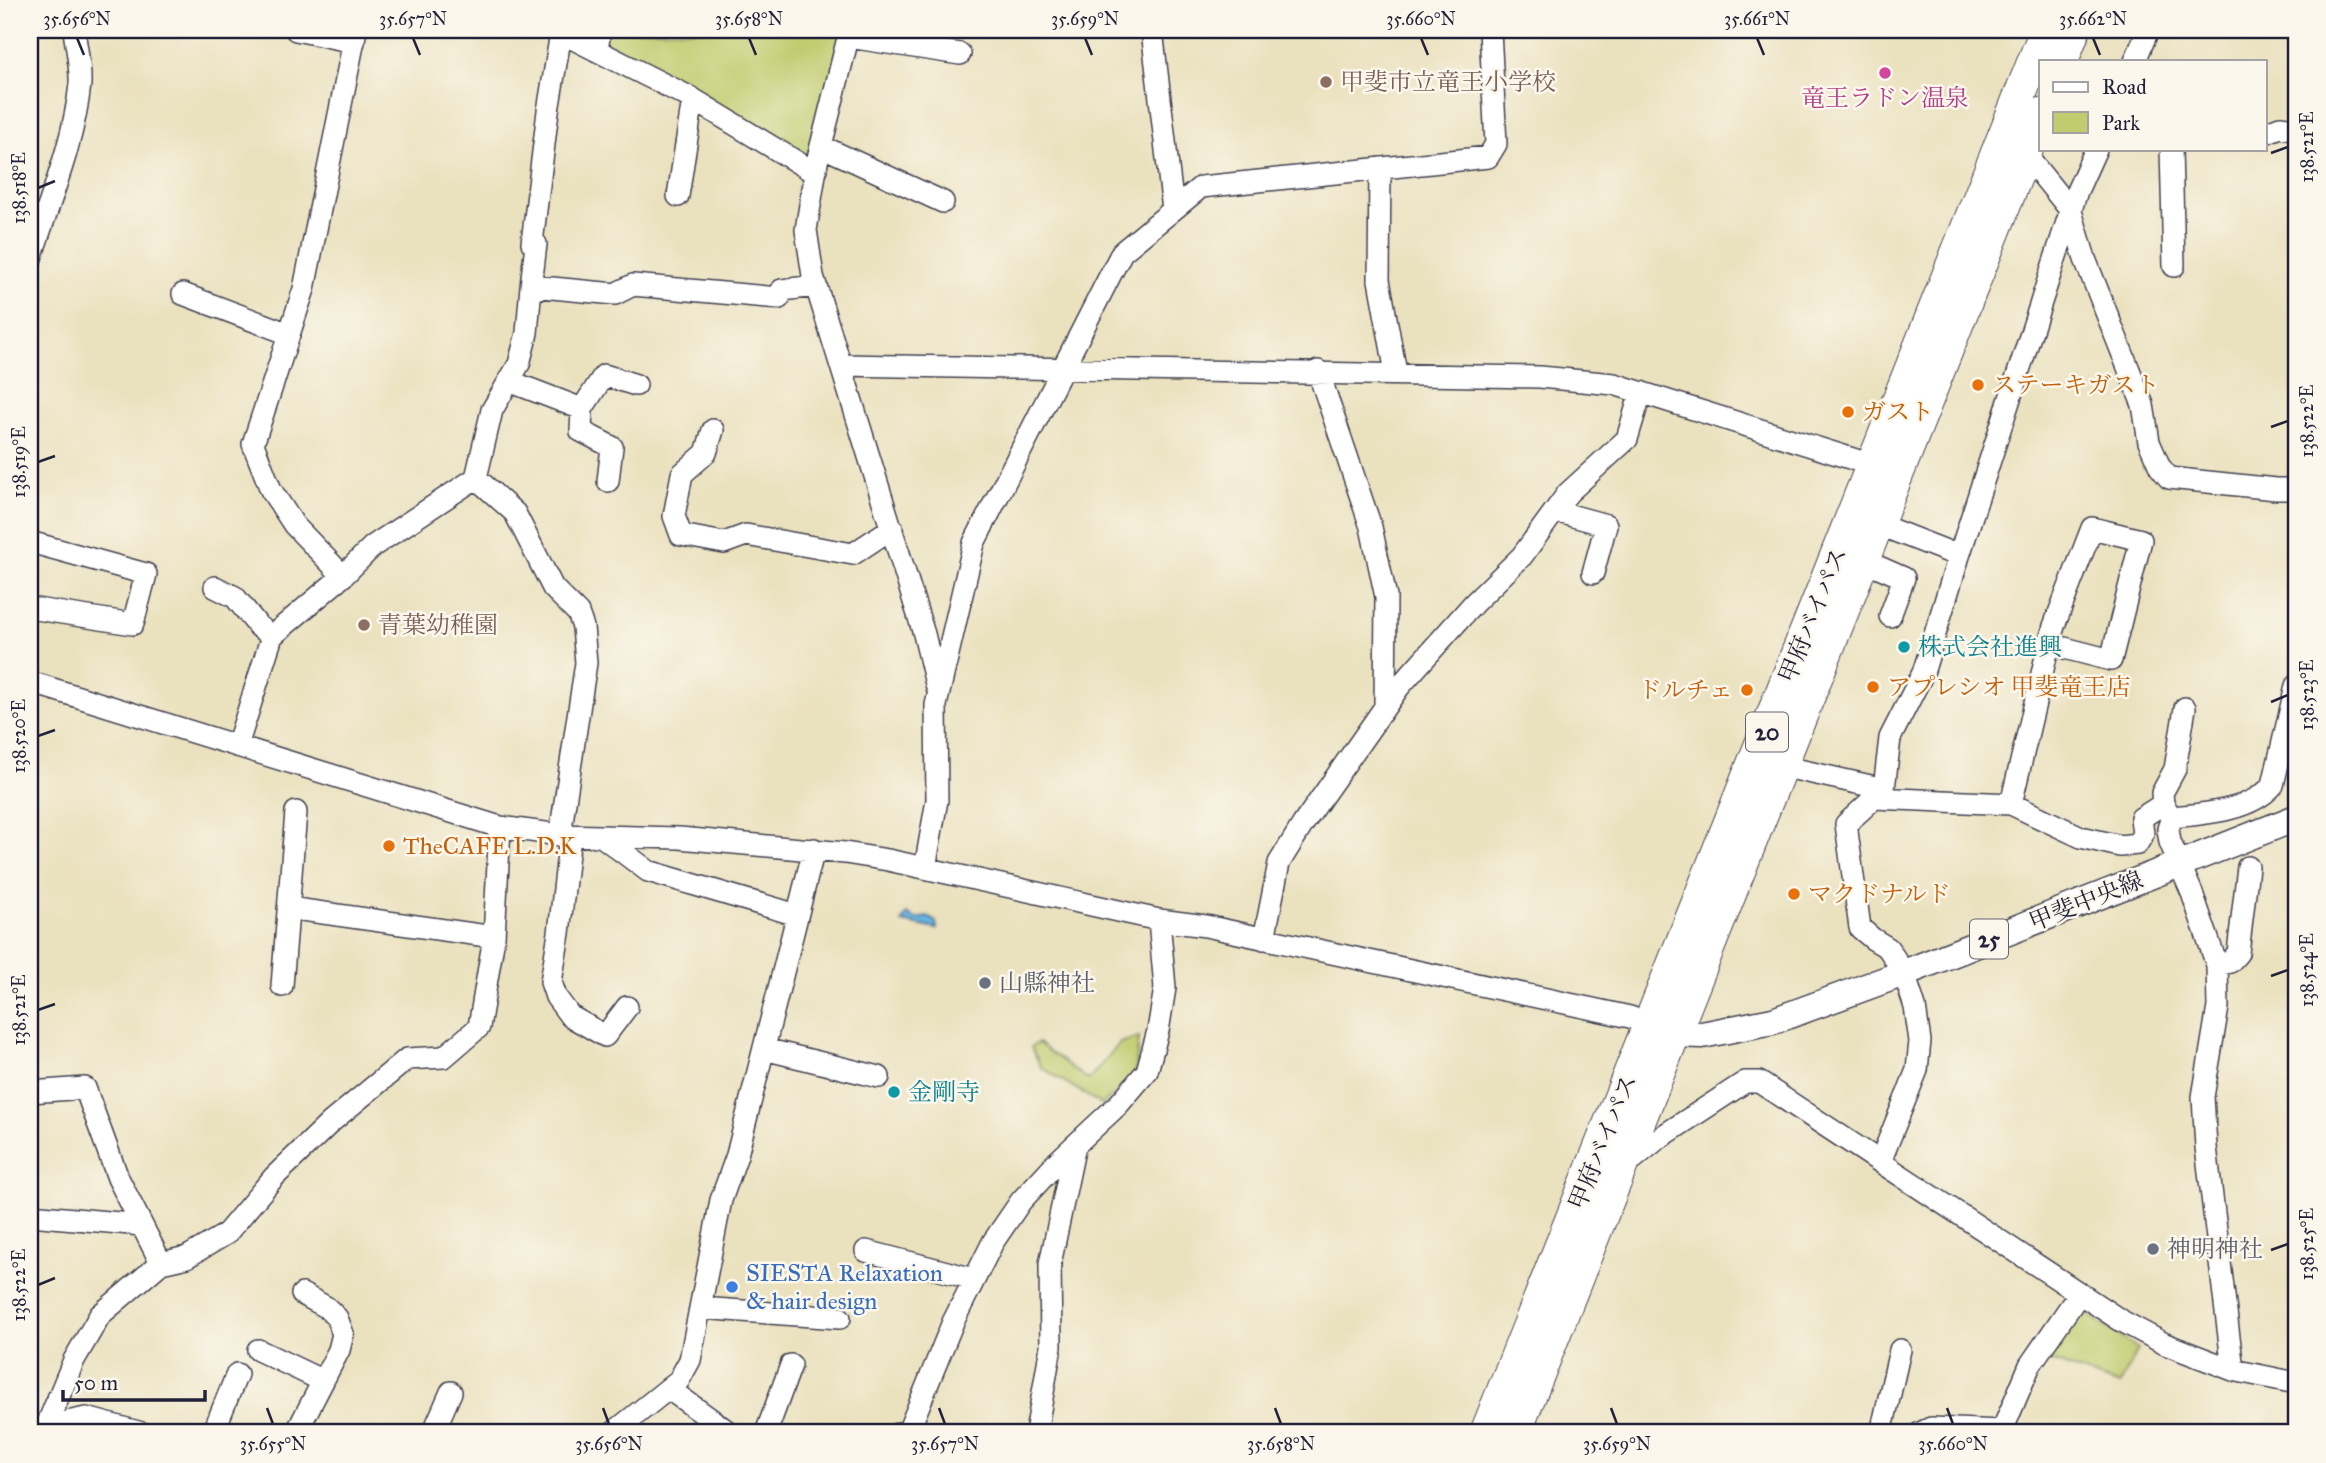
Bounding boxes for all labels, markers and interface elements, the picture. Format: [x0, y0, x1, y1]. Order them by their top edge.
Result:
text: 35.656°N [43, 8, 111, 30]
text: 35.657°N [379, 8, 447, 30]
text: 35.658°N [715, 8, 783, 30]
text: 35.659°N [1051, 8, 1119, 30]
text: 35.660°N [1386, 8, 1456, 30]
text: 35.661°N [1724, 8, 1790, 30]
text: 35.662°N [2059, 8, 2127, 30]
legend [2039, 60, 2266, 150]
marker: 竜王ラドン温泉 [1877, 65, 1893, 81]
place label: 甲斐市立竜王小学校 [1340, 67, 1556, 97]
marker: 甲斐市立竜王小学校 [1318, 74, 1334, 90]
text: Road [2102, 74, 2147, 100]
place label: 竜王ラドン温泉 [1801, 83, 1969, 113]
text: Park [2102, 110, 2140, 136]
text: 138.521°E [2296, 111, 2318, 183]
text: 138.518°E [8, 152, 30, 224]
place label: ステーキガスト [1992, 370, 2160, 400]
marker: ステーキガスト [1970, 377, 1986, 393]
text: 138.522°E [2296, 384, 2318, 457]
place label: ガスト [1862, 397, 1934, 427]
marker: ガスト [1840, 404, 1856, 420]
text: 138.519°E [8, 426, 30, 498]
street label: 甲府バイパス [1772, 543, 1854, 687]
place label: 青葉幼稚園 [378, 610, 498, 640]
marker: 青葉幼稚園 [356, 617, 372, 633]
place label: 株式会社進興 [1918, 632, 2062, 662]
marker: 株式会社進興 [1896, 639, 1912, 655]
text: 138.523°E [2296, 659, 2318, 731]
place label: アプレシオ 甲斐竜王店 [1887, 672, 2131, 702]
place label: ドルチェ [1638, 675, 1733, 705]
marker: アプレシオ 甲斐竜王店 [1865, 679, 1881, 695]
marker: ドルチェ [1739, 682, 1755, 698]
text: 138.520°E [8, 699, 30, 773]
road number: 20 [1746, 712, 1788, 752]
place label: TheCAFE L.D.K [403, 831, 577, 861]
marker: TheCAFE L.D.K [381, 838, 397, 854]
street label: 甲斐中央線 [2025, 865, 2147, 937]
place label: マクドナルド [1808, 879, 1951, 909]
marker: マクドナルド [1786, 886, 1802, 902]
road number: 25 [1970, 920, 2008, 958]
text: 138.524°E [2296, 933, 2318, 1007]
place label: 山縣神社 [999, 968, 1095, 998]
text: 138.521°E [8, 974, 30, 1046]
marker: 山縣神社 [977, 975, 993, 991]
street label: 甲府バイパス [1562, 1070, 1644, 1214]
place label: 金剛寺 [908, 1077, 980, 1107]
marker: 金剛寺 [886, 1084, 902, 1100]
text: 138.525°E [2296, 1208, 2318, 1280]
place label: 神明神社 [2167, 1234, 2263, 1264]
marker: 神明神社 [2145, 1241, 2161, 1257]
text: 138.522°E [8, 1248, 30, 1321]
place label: SIESTA Relaxation & hair design [746, 1258, 943, 1316]
marker: SIESTA Relaxation & hair design [724, 1279, 740, 1295]
scale bar [63, 1358, 205, 1402]
text: 50 m [74, 1370, 119, 1396]
text: 35.655°N [240, 1433, 306, 1455]
text: 35.656°N [575, 1433, 643, 1455]
text: 35.657°N [911, 1433, 979, 1455]
text: 35.658°N [1247, 1433, 1315, 1455]
text: 35.659°N [1583, 1433, 1651, 1455]
text: 35.660°N [1918, 1433, 1988, 1455]

